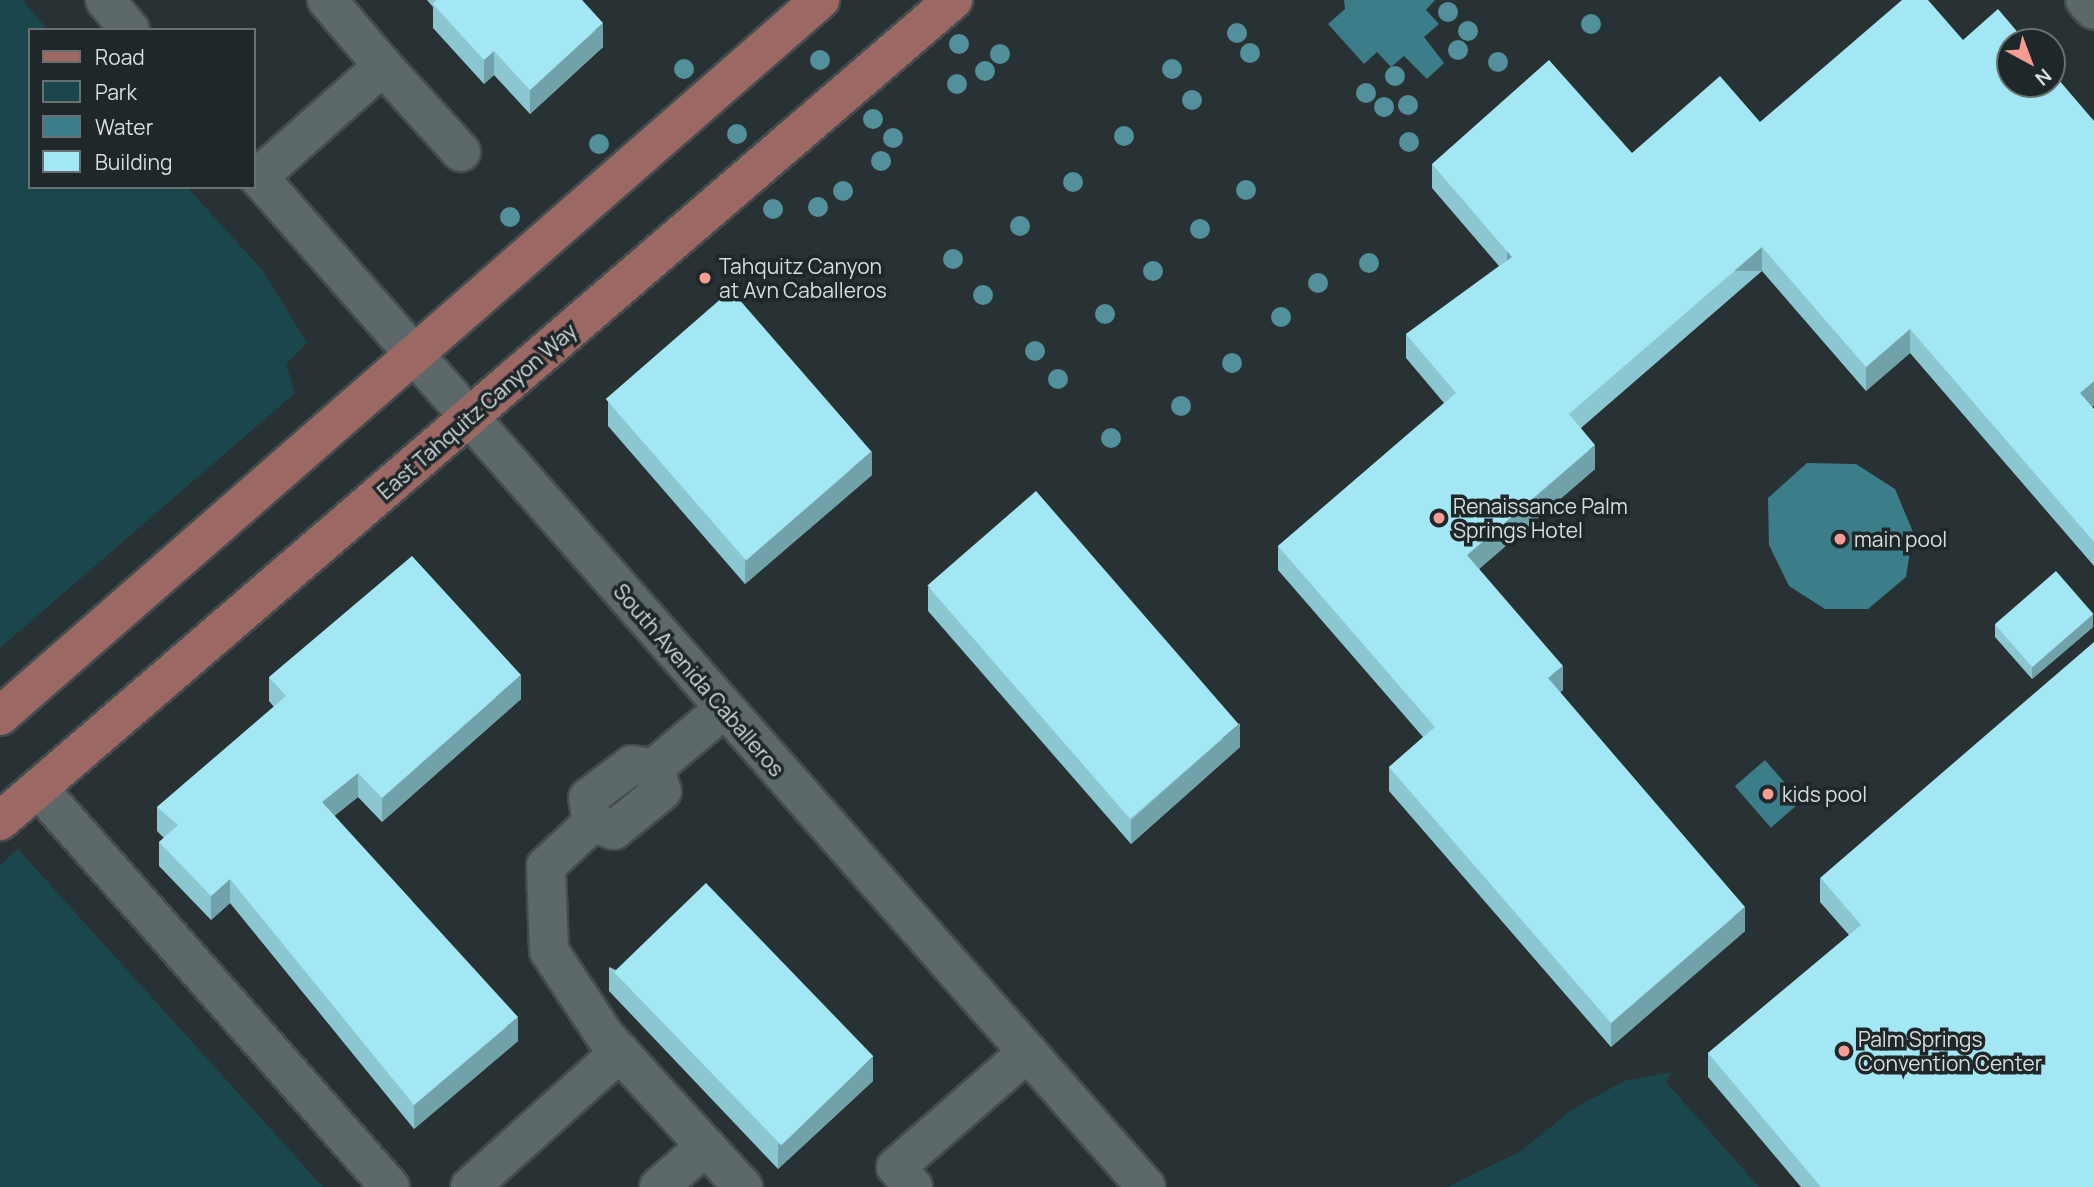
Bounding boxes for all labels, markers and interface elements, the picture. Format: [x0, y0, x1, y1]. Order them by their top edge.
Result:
legend [28, 28, 256, 189]
north arrow [1996, 28, 2066, 98]
text: Road [95, 43, 145, 71]
text: N [2030, 63, 2057, 92]
text: Park [95, 78, 137, 106]
text: Water [95, 113, 153, 141]
text: Building [95, 148, 172, 176]
place label: Tahquitz Canyon at Avn Caballeros [719, 253, 887, 303]
marker: Tahquitz Canyon at Avn Caballeros [697, 270, 713, 286]
street label: East Tahquitz Canyon Way [372, 318, 582, 504]
place label: Renaissance Palm Springs Hotel [1453, 493, 1628, 543]
marker: Renaissance Palm Springs Hotel [1431, 510, 1447, 526]
place label: main pool [1854, 526, 1947, 552]
marker: main pool [1832, 531, 1848, 547]
street label: South Avenida Caballeros [609, 579, 789, 781]
place label: kids pool [1782, 781, 1867, 807]
marker: kids pool [1760, 786, 1776, 802]
place label: Palm Springs Convention Center [1858, 1026, 2042, 1076]
marker: Palm Springs Convention Center [1836, 1043, 1852, 1059]

